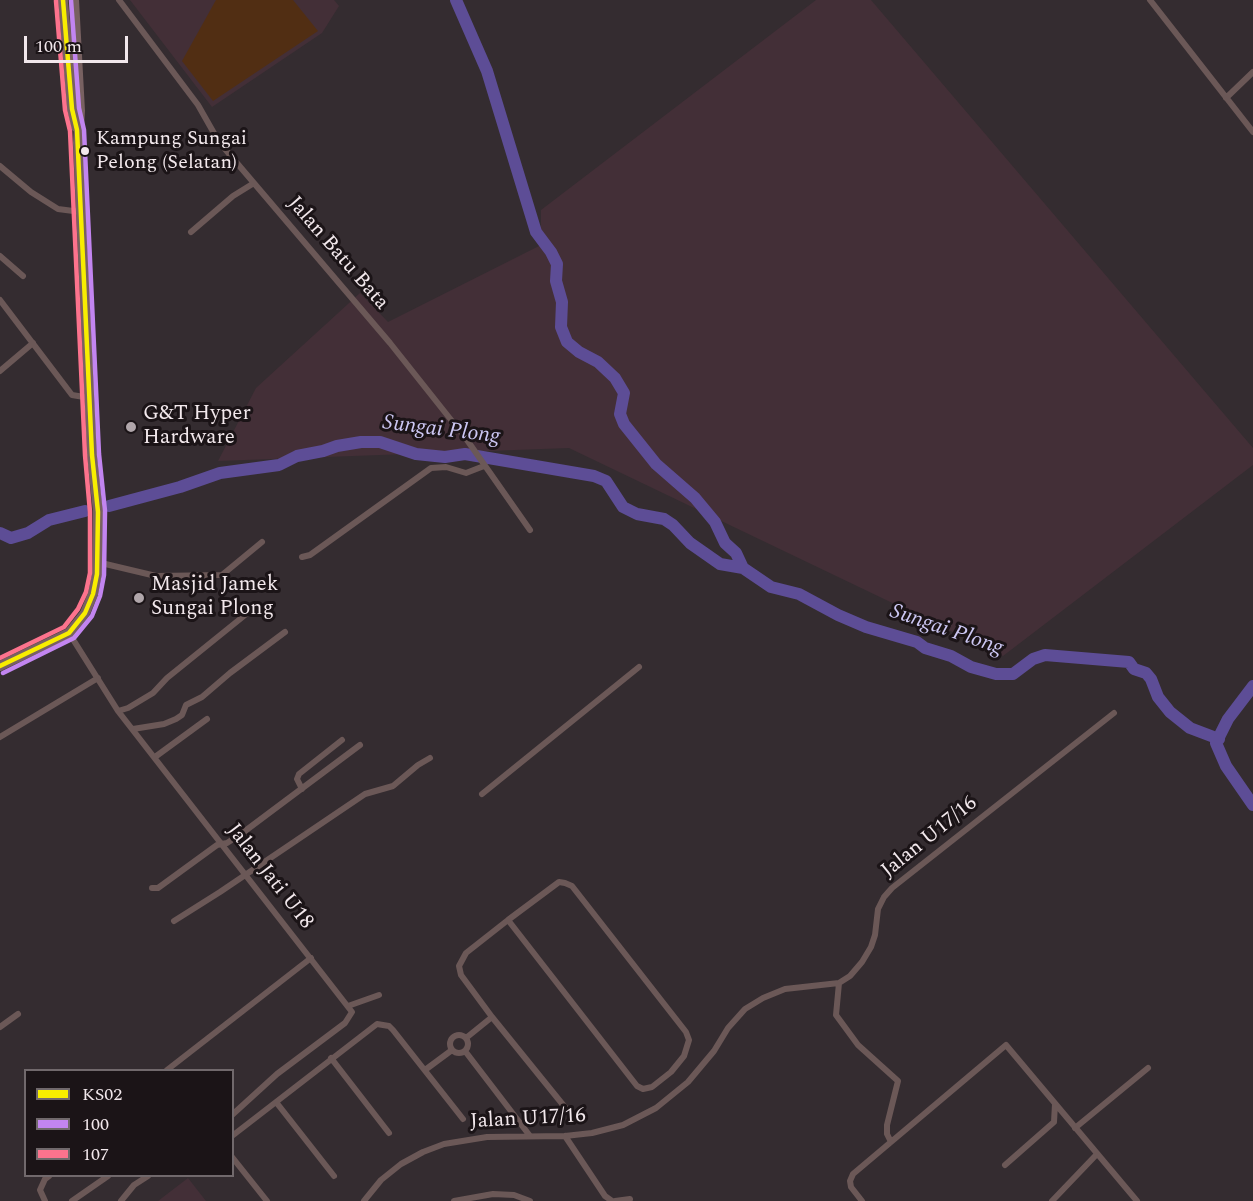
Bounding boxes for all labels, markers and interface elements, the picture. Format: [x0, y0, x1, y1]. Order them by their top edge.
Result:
scale bar [27, 24, 130, 62]
text: 100 m [35, 33, 82, 60]
place label: Kampung Sungai Pelong (Selatan) [96, 128, 247, 175]
marker: Kampung Sungai Pelong (Selatan) [79, 145, 91, 157]
street label: Jalan Batu Bata [281, 192, 393, 316]
place label: G&T Hyper Hardware [143, 402, 251, 452]
water label: Sungai Plong [381, 411, 501, 451]
marker: G&T Hyper Hardware [124, 420, 138, 434]
place label: Masjid Jamek Sungai Plong [151, 573, 278, 623]
marker: Masjid Jamek Sungai Plong [132, 591, 146, 605]
water label: Sungai Plong [886, 599, 1006, 663]
street label: Jalan U17/16 [877, 792, 983, 884]
street label: Jalan Jati U18 [220, 819, 318, 935]
legend [24, 1069, 234, 1177]
text: KS02 [82, 1081, 122, 1108]
street label: Jalan U17/16 [469, 1104, 587, 1136]
text: 100 [82, 1111, 109, 1138]
text: 107 [82, 1141, 109, 1168]

